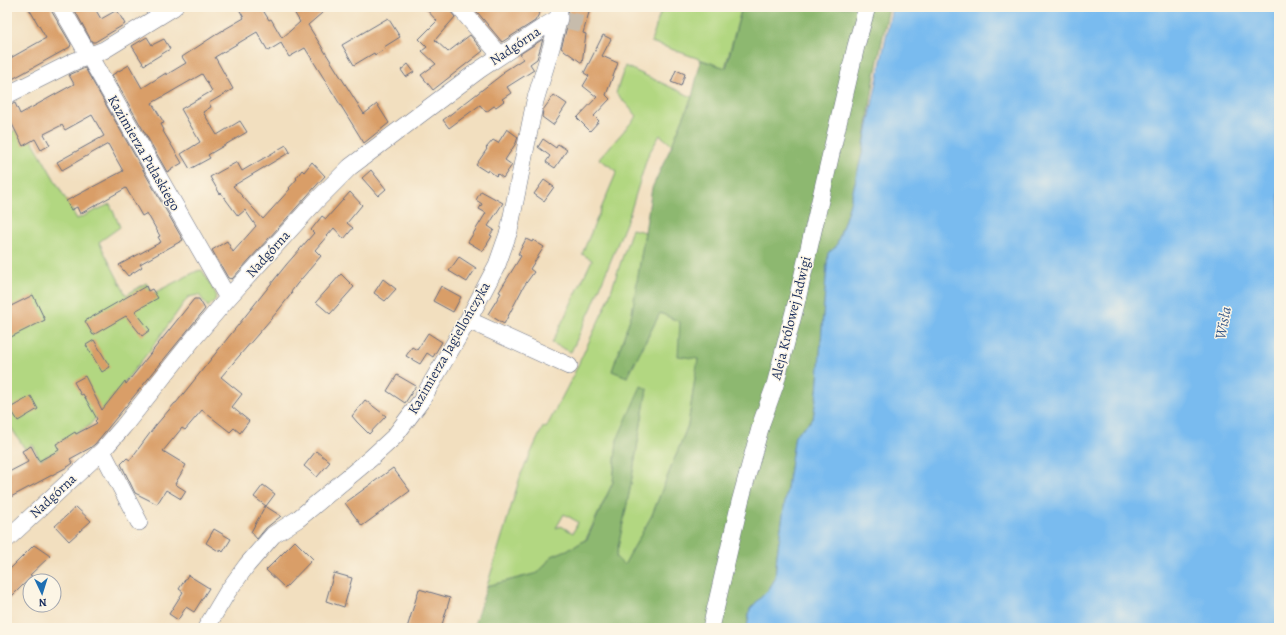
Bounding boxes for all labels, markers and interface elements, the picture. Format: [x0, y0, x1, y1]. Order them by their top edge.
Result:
street label: Nadgórna [486, 22, 544, 70]
street label: Kazimierza Pułaskiego [103, 92, 185, 214]
street label: Nadgórna [242, 226, 295, 282]
street label: Aleja Królowej Jadwigi [766, 254, 816, 383]
street label: Kazimierza Jagiellończyka [403, 278, 495, 418]
water label: Wisła [1210, 305, 1236, 341]
street label: Nadgórna [26, 469, 81, 523]
north arrow [22, 573, 62, 613]
text: N [38, 595, 47, 610]

